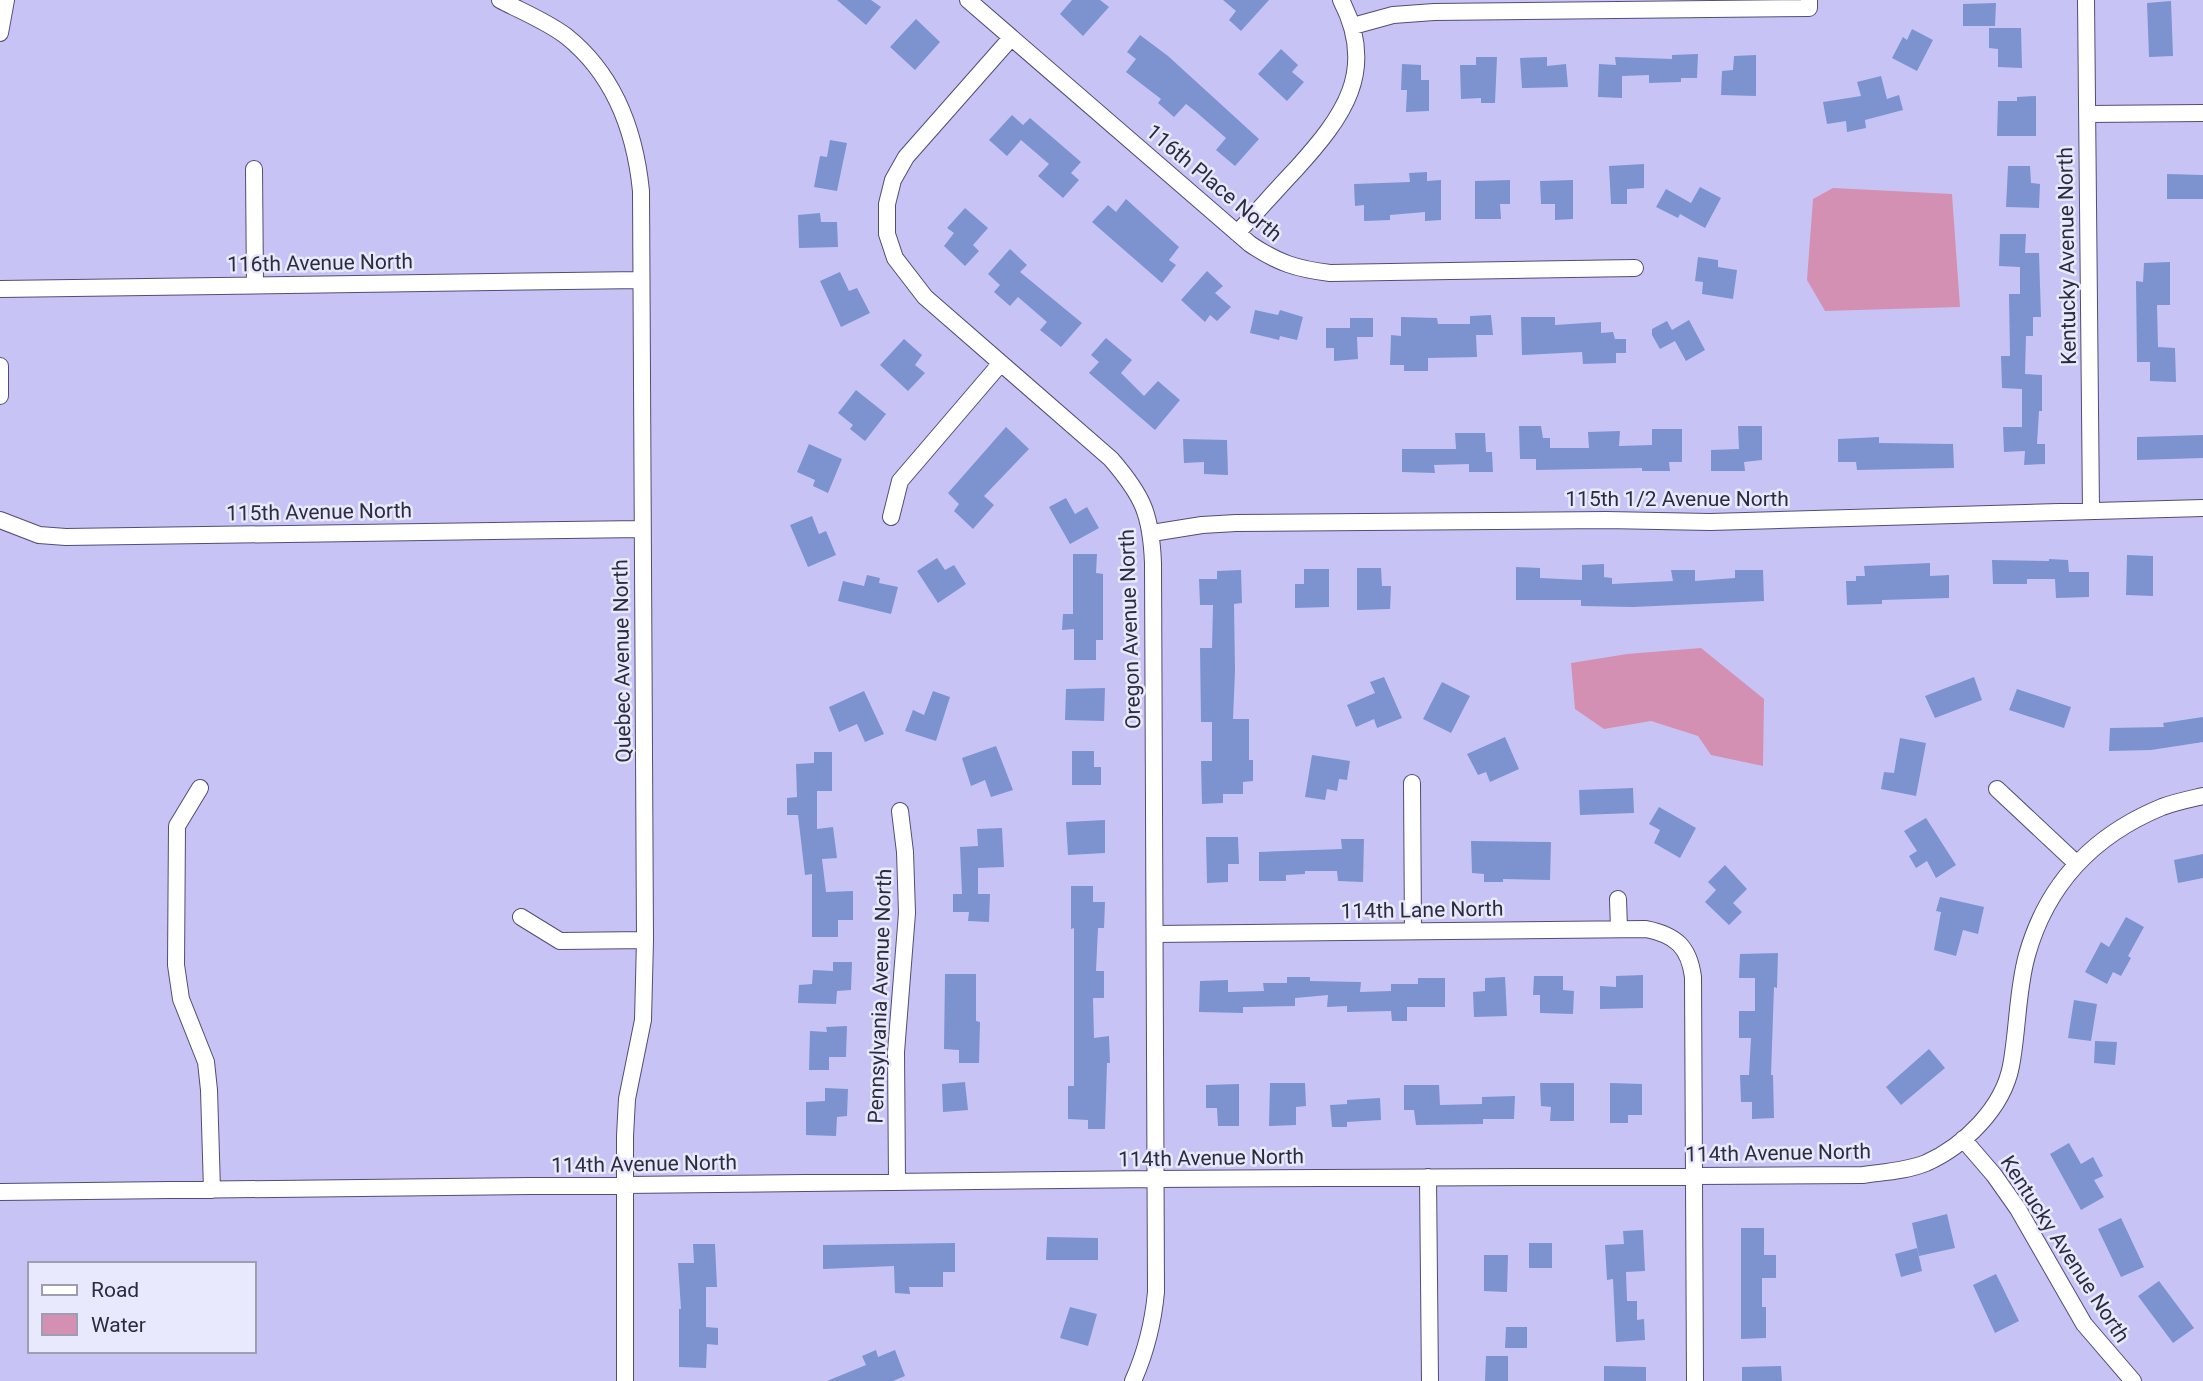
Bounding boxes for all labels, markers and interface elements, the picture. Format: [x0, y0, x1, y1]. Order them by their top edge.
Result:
street label: 116th Place North [1141, 119, 1287, 247]
street label: Kentucky Avenue North [2053, 147, 2081, 365]
street label: 116th Avenue North [227, 249, 413, 277]
street label: 115th 1/2 Avenue North [1565, 487, 1789, 511]
street label: 115th Avenue North [226, 498, 412, 526]
street label: Oregon Avenue North [1115, 529, 1145, 729]
street label: Quebec Avenue North [608, 559, 636, 763]
street label: Pennsylvania Avenue North [864, 868, 896, 1124]
street label: 114th Lane North [1340, 897, 1504, 923]
street label: 114th Avenue North [1685, 1139, 1871, 1167]
street label: 114th Avenue North [1118, 1144, 1304, 1172]
street label: 114th Avenue North [551, 1150, 737, 1178]
street label: Kentucky Avenue North [1996, 1151, 2134, 1347]
legend [28, 1262, 256, 1353]
text: Road [91, 1278, 139, 1302]
text: Water [91, 1313, 146, 1337]

